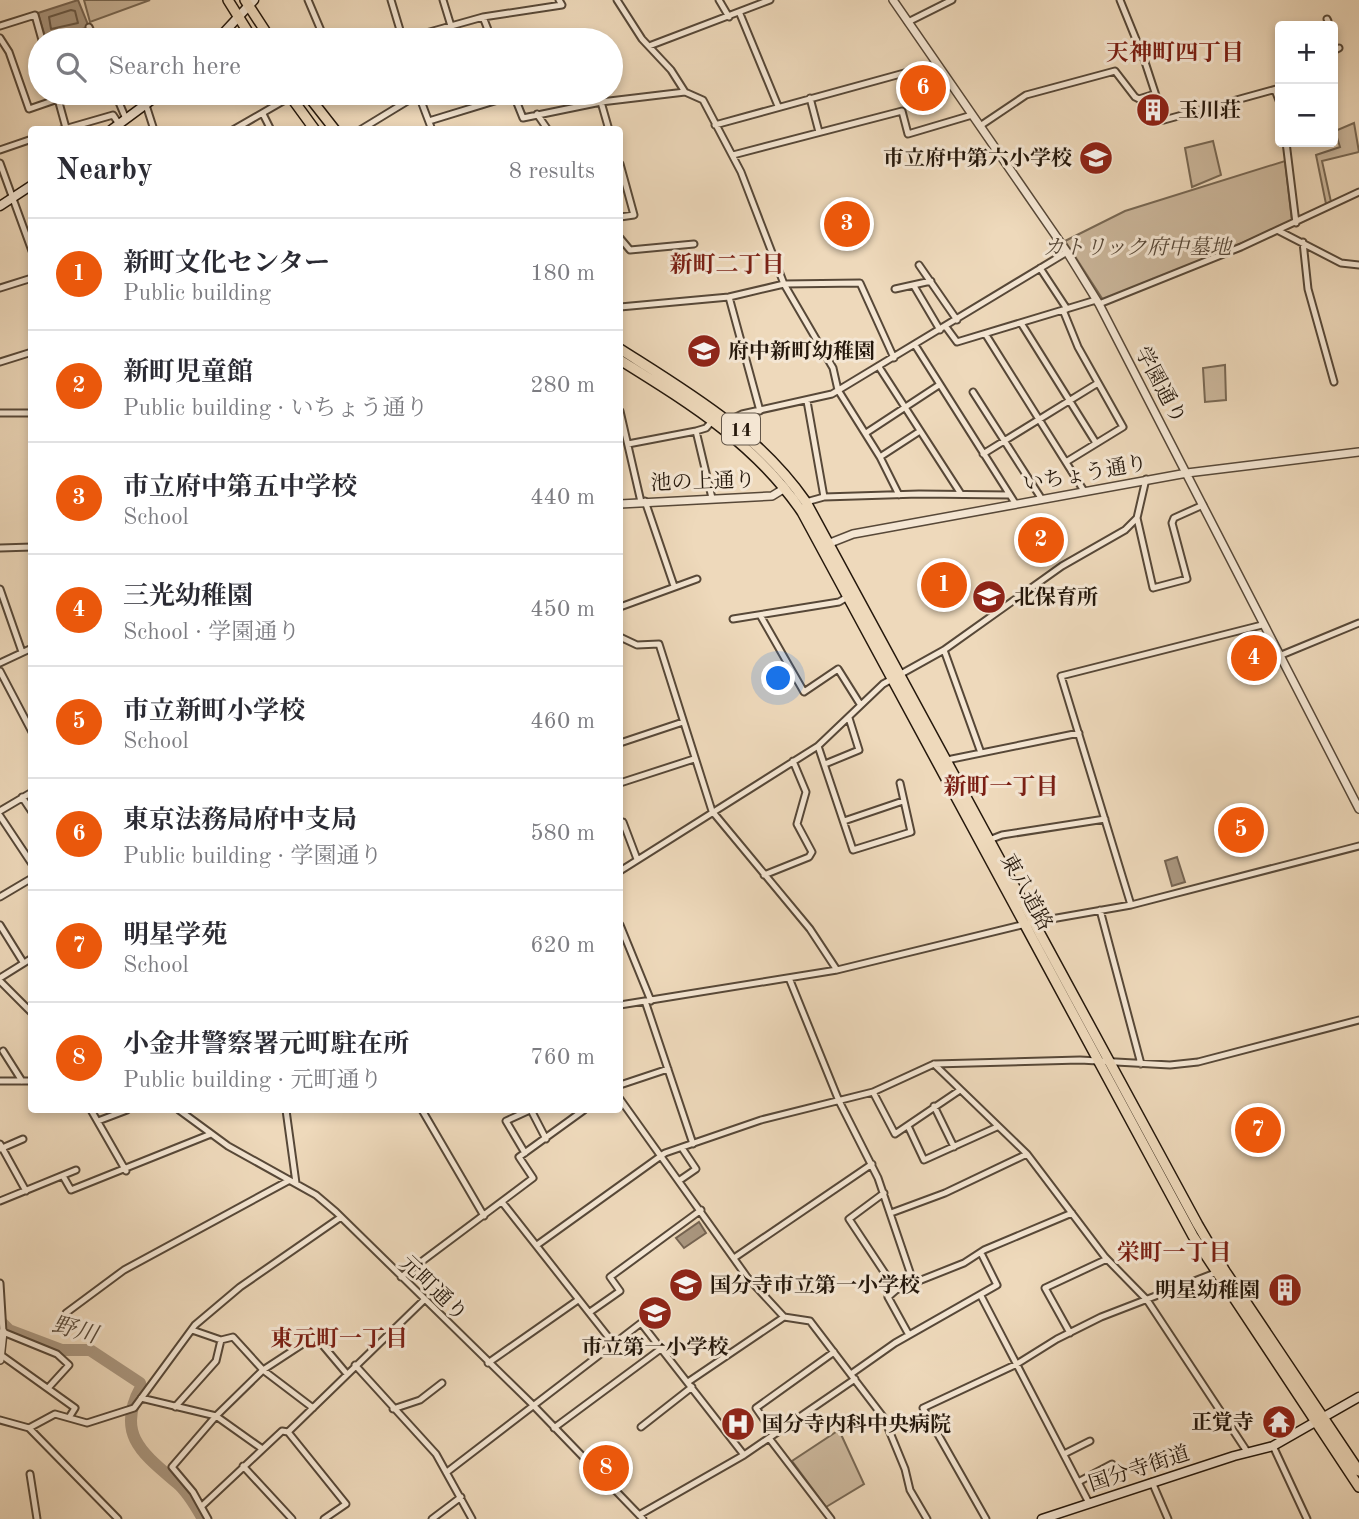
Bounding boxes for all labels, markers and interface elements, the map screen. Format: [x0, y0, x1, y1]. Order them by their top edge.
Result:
map controls [1275, 21, 1338, 147]
button: + [1275, 21, 1338, 84]
search box [28, 28, 623, 105]
district label: 天神町四丁目 [1106, 40, 1244, 65]
icon: search [52, 48, 90, 86]
text: Search here [108, 54, 241, 80]
pin: 6 [900, 62, 946, 114]
button: − [1275, 84, 1338, 147]
building icon: 玉川荘 [1134, 91, 1172, 129]
place label: 玉川荘 [1178, 99, 1241, 122]
school or university icon: 市立府中第六小学校 [1077, 139, 1115, 177]
place label: 市立府中第六小学校 [883, 147, 1072, 170]
text: Nearby [56, 156, 153, 186]
text: 8 results [509, 160, 595, 183]
pin: 3 [824, 198, 870, 250]
park label: カトリック府中墓地 [1043, 236, 1233, 259]
text: 新町文化センター [123, 251, 330, 277]
district label: 新町二丁目 [670, 252, 785, 277]
text: 1 [72, 262, 86, 285]
text: 180 m [530, 262, 595, 285]
text: Public building [123, 282, 271, 305]
school or university icon: 府中新町幼稚園 [685, 332, 723, 370]
place label: 府中新町幼稚園 [728, 340, 875, 363]
street label: 学園通り [1131, 343, 1190, 428]
text: 新町児童館 [123, 360, 253, 386]
text: 2 [72, 374, 86, 397]
text: 280 m [530, 374, 595, 397]
text: Public building · いちょう通り [123, 397, 428, 420]
road number: 14 [722, 414, 760, 444]
street label: いちょう通り [1021, 451, 1149, 496]
street label: 池の上通り [650, 468, 756, 495]
text: 市立府中第五中学校 [123, 475, 357, 501]
text: 3 [72, 486, 86, 509]
text: 440 m [530, 486, 595, 509]
text: School [123, 506, 189, 529]
pin: 2 [1018, 514, 1064, 566]
pin: 1 [921, 559, 967, 611]
school or university icon: 北保育所 [970, 578, 1008, 616]
text: 三光幼稚園 [123, 584, 253, 610]
place label: 北保育所 [1014, 586, 1098, 609]
text: 4 [72, 598, 86, 621]
text: 450 m [530, 598, 595, 621]
text: School · 学園通り [123, 621, 300, 644]
pin: 4 [1231, 632, 1277, 684]
your location [761, 661, 795, 695]
text: 市立新町小学校 [123, 699, 305, 725]
text: 5 [72, 710, 86, 733]
text: 460 m [530, 710, 595, 733]
text: School [123, 730, 189, 753]
district label: 新町一丁目 [944, 774, 1059, 799]
pin: 5 [1218, 804, 1264, 856]
text: 東京法務局府中支局 [123, 808, 357, 834]
text: 6 [72, 822, 86, 845]
text: 580 m [530, 822, 595, 845]
text: Public building · 学園通り [123, 845, 382, 868]
street label: 東八道路 [996, 850, 1057, 935]
text: 明星学苑 [123, 923, 227, 949]
text: 7 [72, 934, 86, 957]
text: 620 m [530, 934, 595, 957]
text: School [123, 954, 189, 977]
text: 小金井警察署元町駐在所 [123, 1032, 409, 1058]
text: 8 [72, 1046, 86, 1069]
text: 760 m [530, 1046, 595, 1069]
text: Public building · 元町通り [123, 1069, 382, 1092]
pin: 7 [1235, 1104, 1281, 1156]
district label: 栄町一丁目 [1117, 1240, 1232, 1265]
street label: 元町通り [395, 1251, 472, 1326]
school or university icon: 国分寺市立第一小学校 [667, 1266, 705, 1304]
building icon: 明星幼稚園 [1266, 1271, 1304, 1309]
place label: 国分寺市立第一小学校 [710, 1274, 920, 1297]
place label: 明星幼稚園 [1155, 1279, 1260, 1302]
school or university icon: 市立第一小学校 [636, 1294, 674, 1332]
water label: 野川 [49, 1312, 103, 1348]
district label: 東元町一丁目 [270, 1326, 408, 1351]
place label: 市立第一小学校 [582, 1336, 729, 1359]
temple icon: 正覚寺 [1260, 1403, 1298, 1441]
hospital icon: 国分寺内科中央病院 [719, 1405, 757, 1443]
place label: 正覚寺 [1191, 1411, 1254, 1434]
place label: 国分寺内科中央病院 [762, 1413, 951, 1436]
street label: 国分寺街道 [1086, 1441, 1193, 1496]
pin: 8 [583, 1442, 629, 1494]

